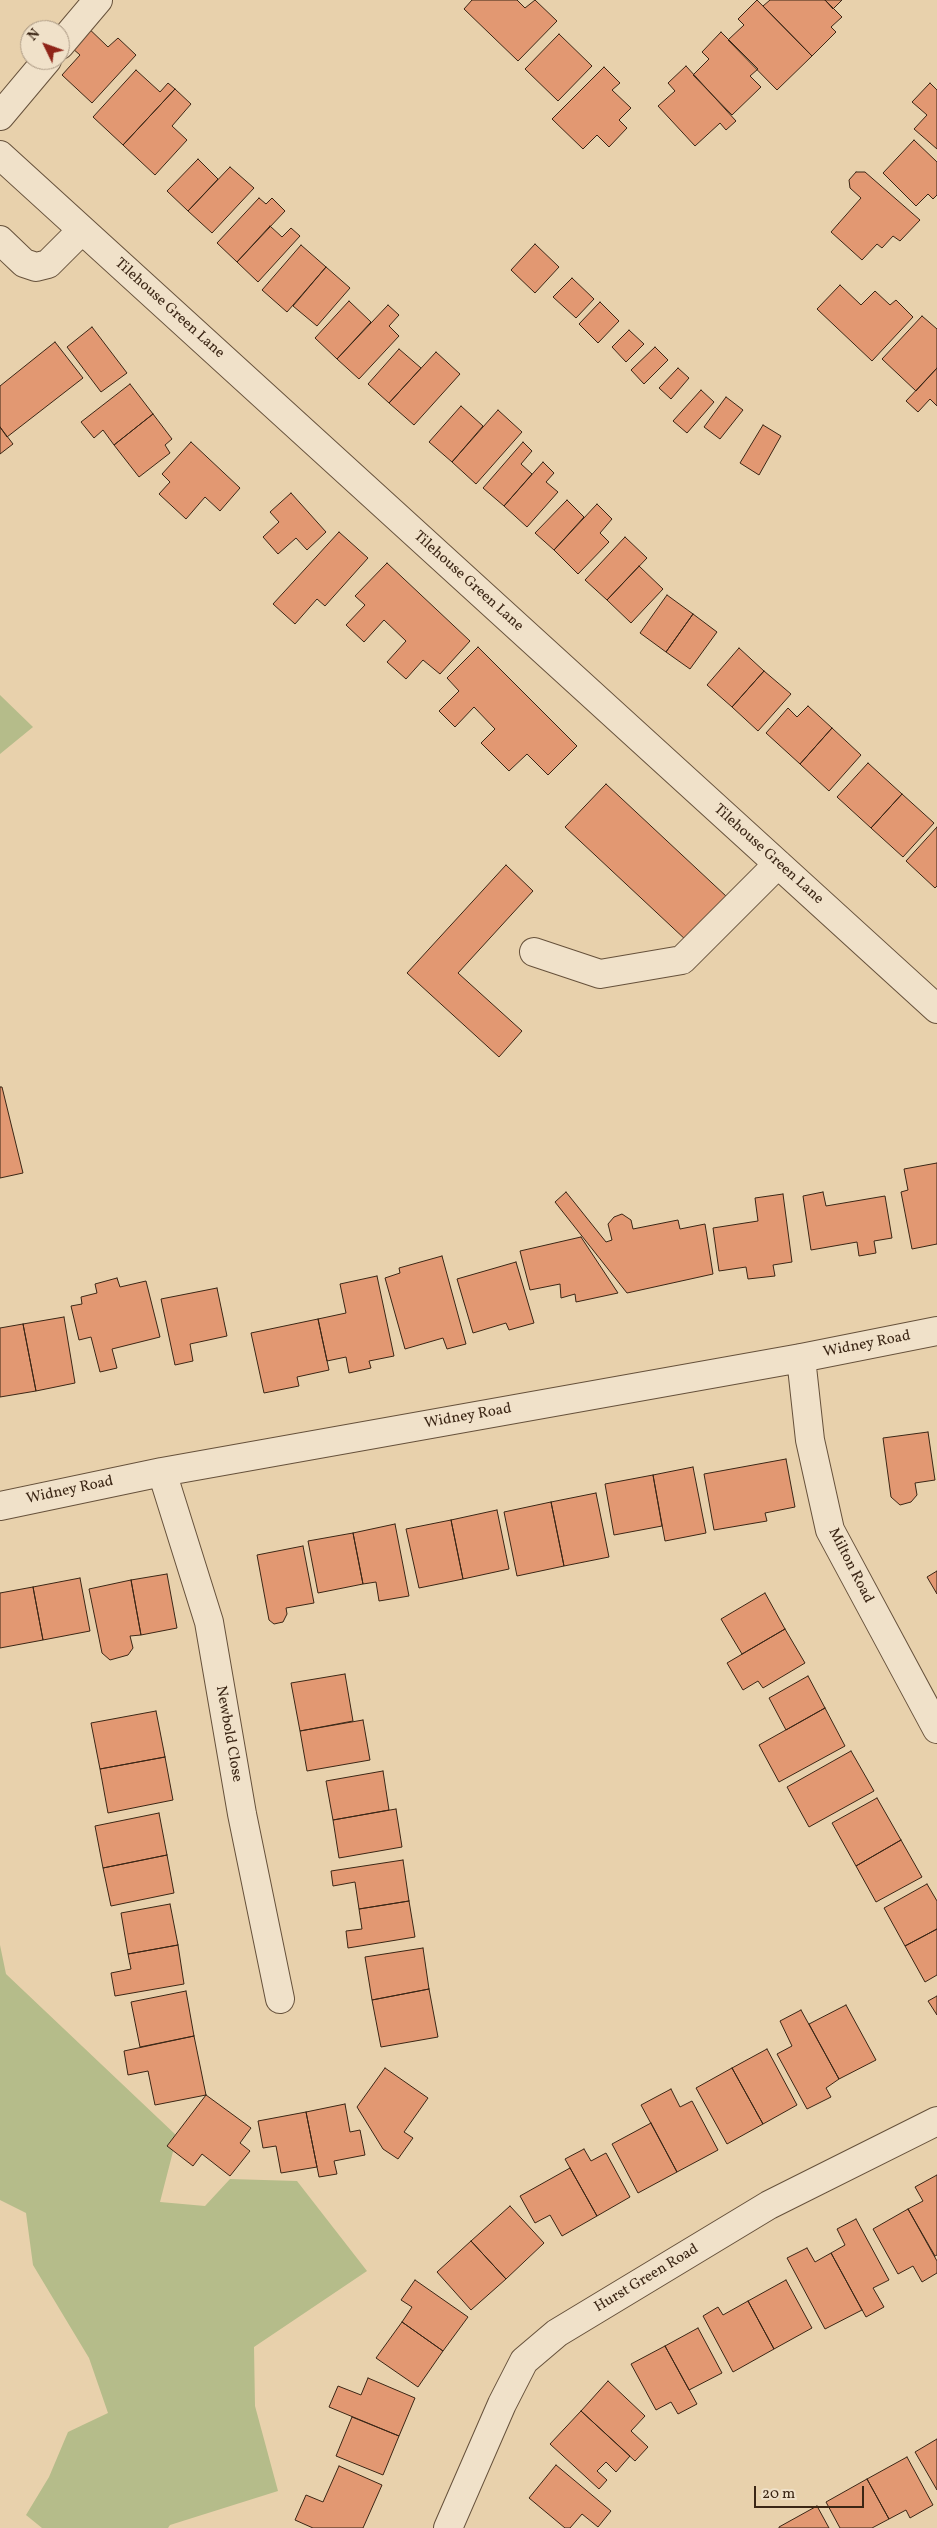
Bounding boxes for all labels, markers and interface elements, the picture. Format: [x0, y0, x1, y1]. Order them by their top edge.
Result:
north arrow [20, 20, 70, 70]
text: N [24, 25, 45, 45]
street label: Tilehouse Green Lane [110, 255, 228, 363]
street label: Tilehouse Green Lane [409, 528, 527, 636]
street label: Tilehouse Green Lane [709, 801, 827, 909]
street label: Widney Road [822, 1328, 912, 1362]
street label: Widney Road [423, 1400, 513, 1434]
street label: Widney Road [25, 1473, 115, 1509]
street label: Milton Road [823, 1525, 877, 1607]
street label: Newbold Close [211, 1684, 245, 1784]
street label: Hurst Green Road [592, 2241, 702, 2317]
scale bar [757, 2476, 867, 2508]
text: 20 m [762, 2484, 795, 2505]

